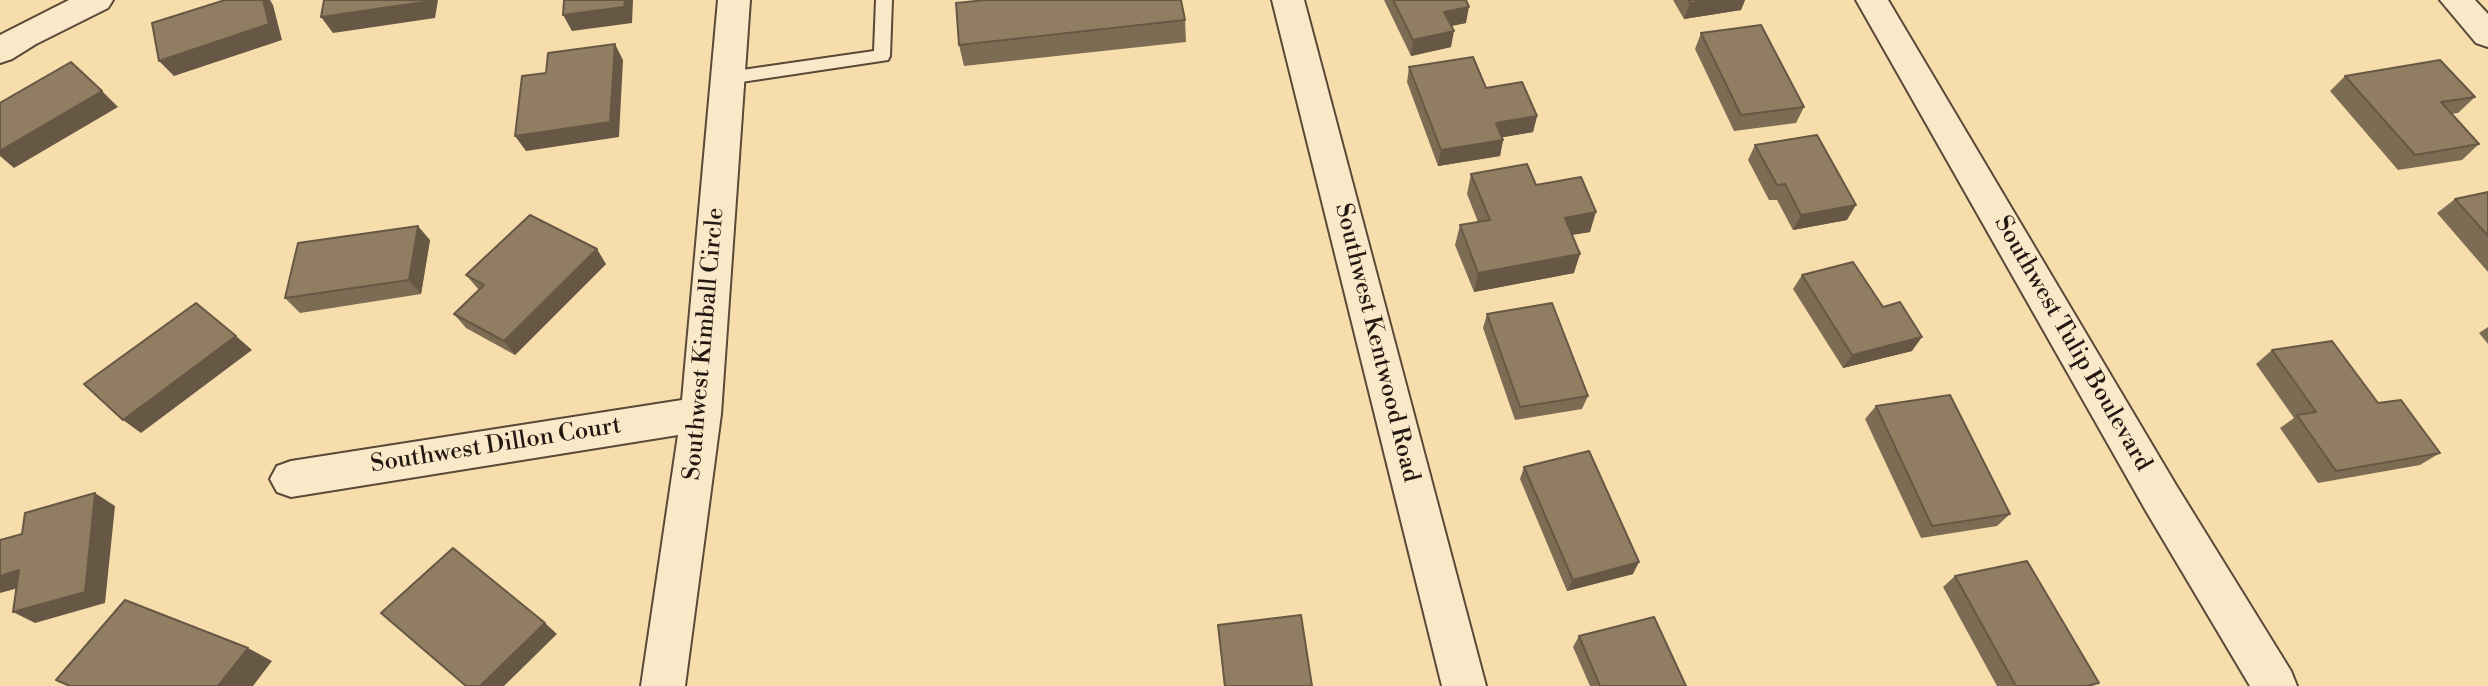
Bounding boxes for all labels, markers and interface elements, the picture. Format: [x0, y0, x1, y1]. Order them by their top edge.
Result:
street label: Southwest Kentwood Road [1327, 201, 1425, 485]
street label: Southwest Kimball Circle [679, 206, 731, 482]
street label: Southwest Tulip Boulevard [1987, 211, 2157, 477]
street label: Southwest Dillon Court [369, 412, 623, 480]

